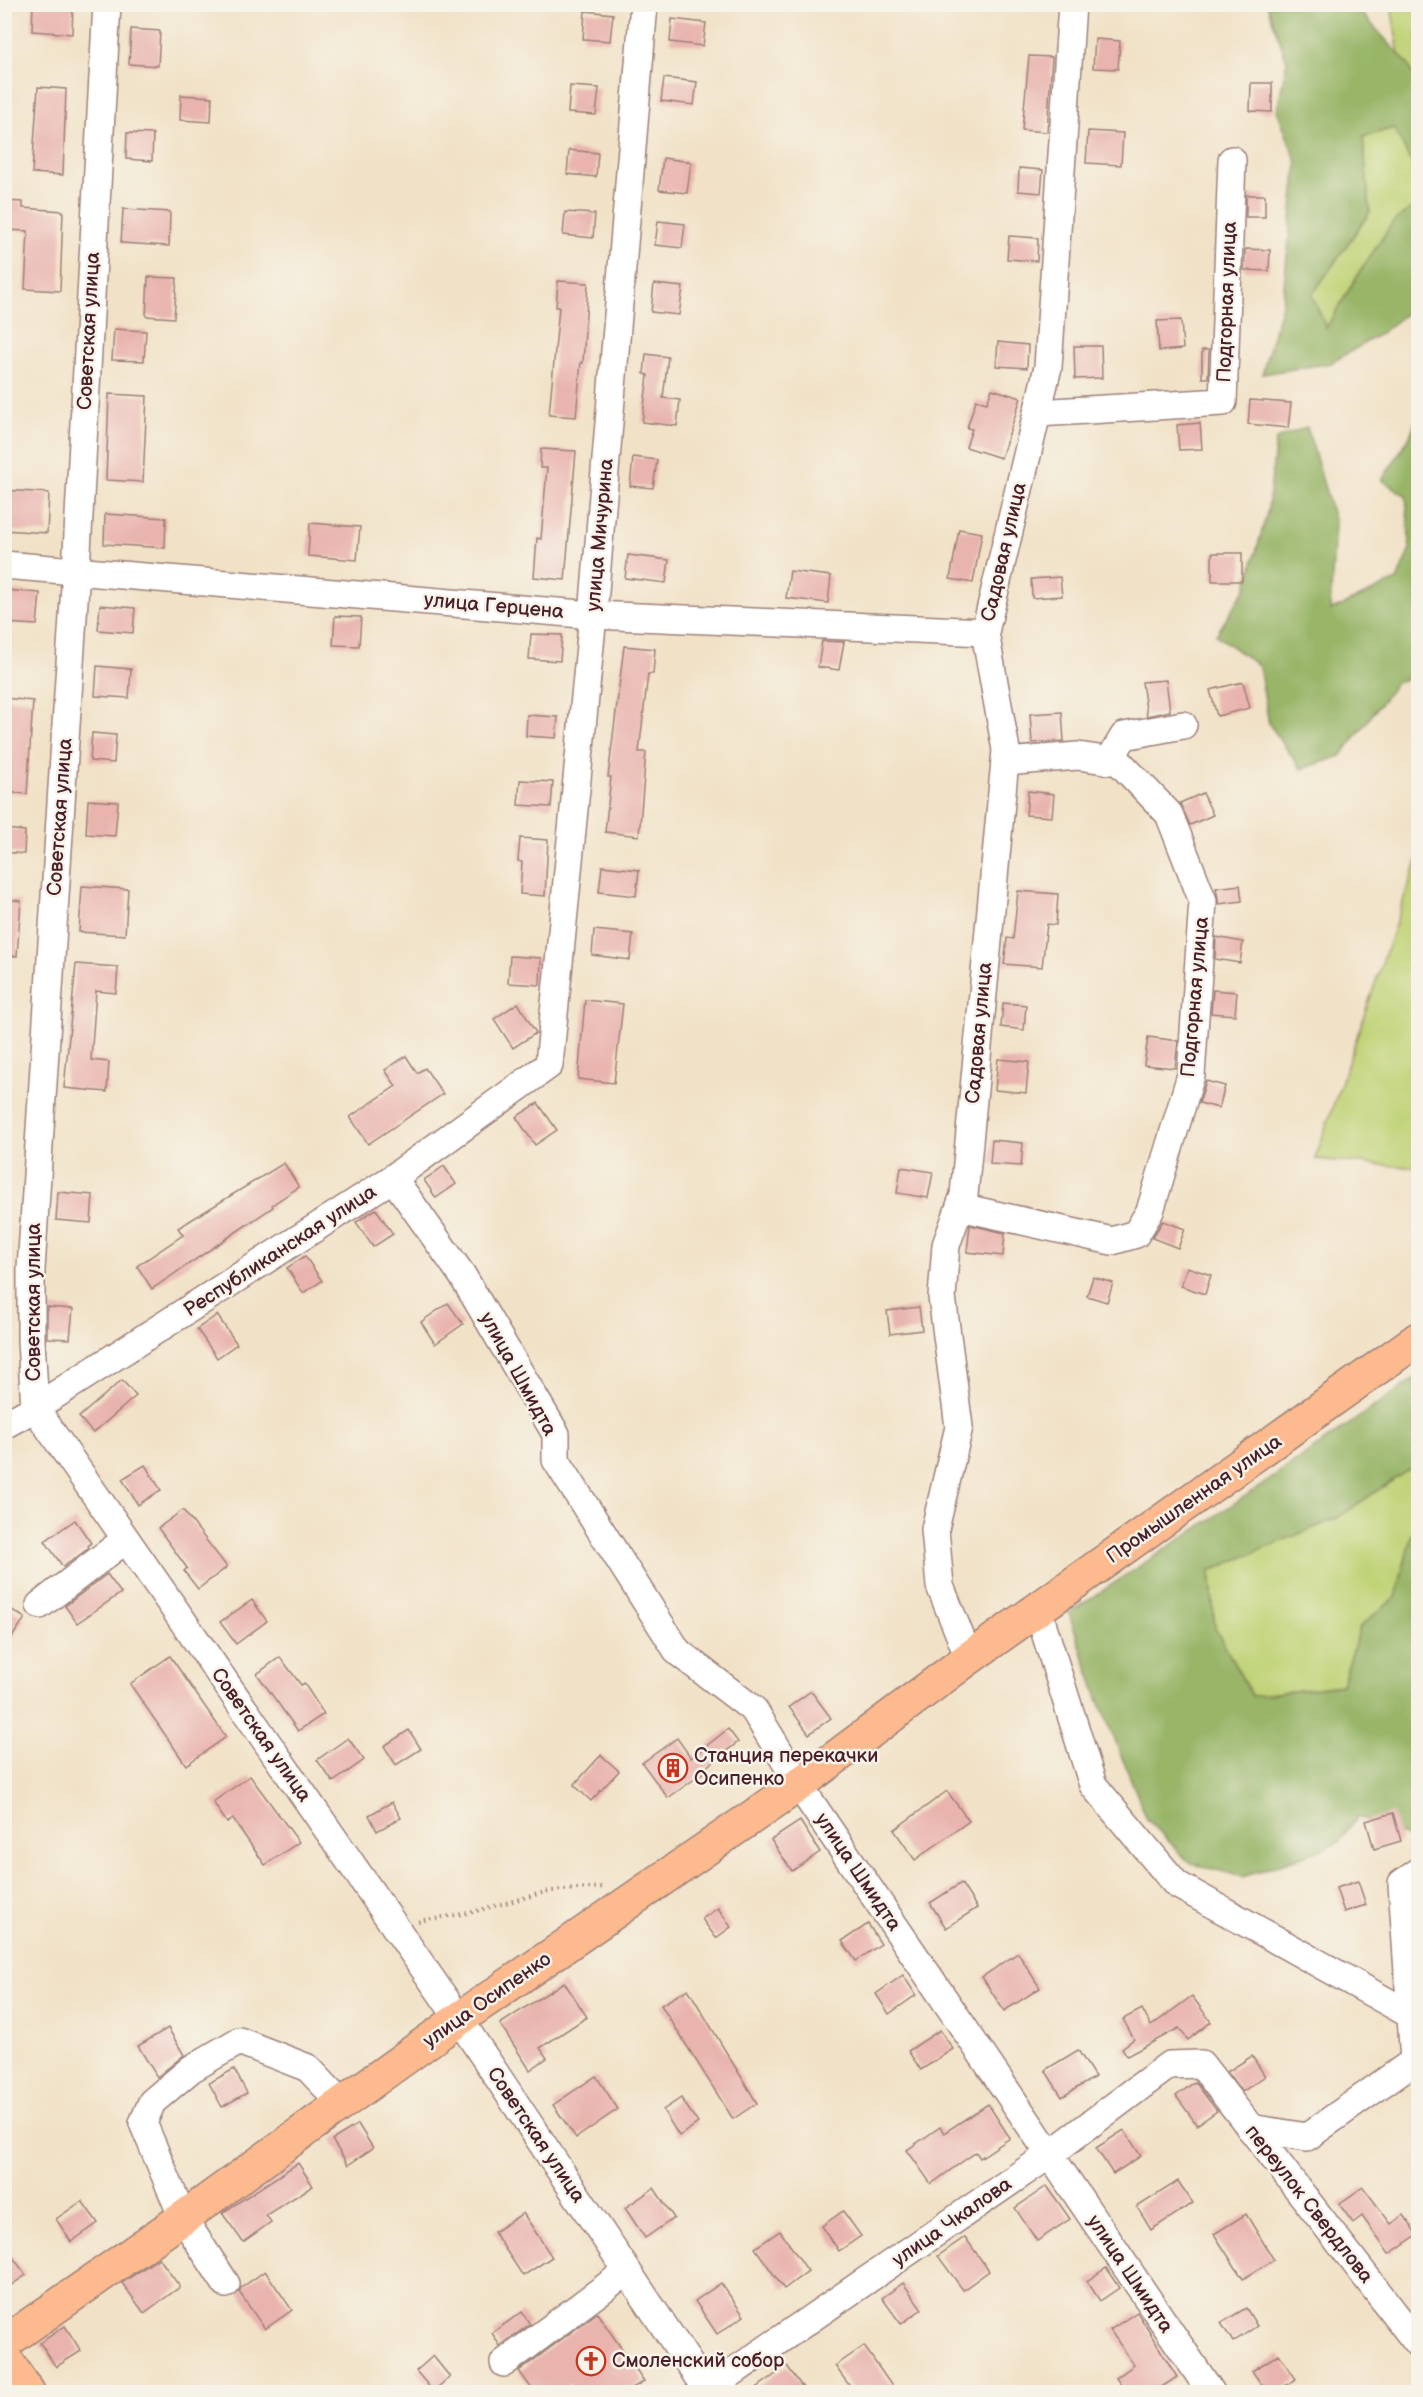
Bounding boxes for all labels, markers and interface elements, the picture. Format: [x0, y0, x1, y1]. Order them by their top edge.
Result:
street label: Подгорная улица [1212, 221, 1242, 383]
street label: Советская улица [73, 251, 105, 411]
street label: улица Мичурина [581, 457, 619, 613]
street label: Садовая улица [976, 480, 1032, 624]
street label: улица Герцена [423, 588, 565, 624]
street label: Советская улица [43, 737, 78, 897]
street label: Подгорная улица [1176, 916, 1214, 1078]
street label: Садовая улица [961, 961, 997, 1105]
street label: Республиканская улица [179, 1180, 381, 1322]
street label: Советская улица [22, 1223, 46, 1381]
street label: улица Шмидта [474, 1308, 562, 1440]
street label: Промышленная улица [1102, 1429, 1286, 1569]
street label: Советская улица [206, 1663, 316, 1807]
place label: Станция перекачки Осипенко [694, 1744, 878, 1791]
building icon: Станция перекачки Осипенко [657, 1752, 689, 1784]
street label: улица Шмидта [810, 1808, 906, 1936]
street label: улица Осипенко [418, 1947, 556, 2053]
street label: Советская улица [482, 2063, 590, 2207]
street label: переулок Свердлова [1240, 2120, 1378, 2288]
street label: улица Чкалова [888, 2172, 1016, 2272]
street label: улица Шмидта [1082, 2210, 1178, 2338]
church icon: Смоленский собор [575, 2345, 607, 2377]
place label: Смоленский собор [612, 2349, 785, 2373]

